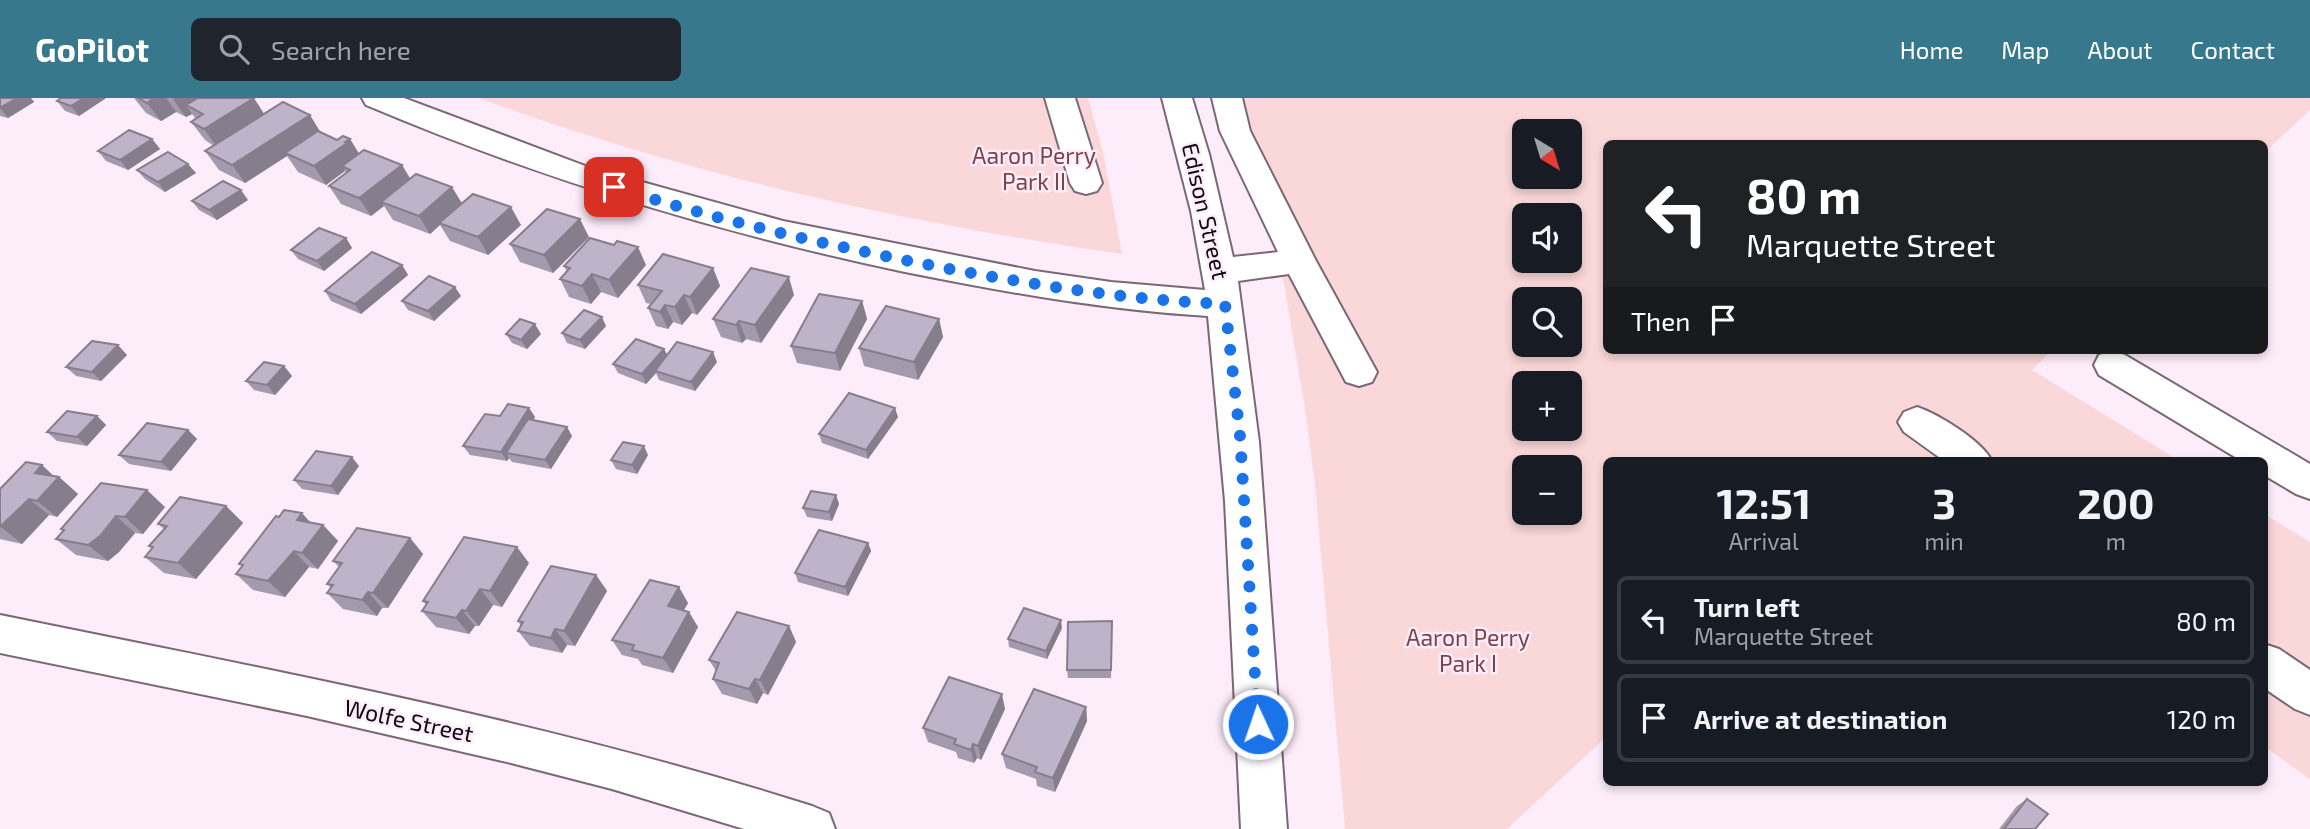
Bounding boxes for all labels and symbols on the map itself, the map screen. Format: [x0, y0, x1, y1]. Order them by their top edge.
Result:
north arrow [1512, 119, 1582, 189]
street label: Edison Street [1177, 140, 1235, 282]
park label: Aaron Perry Park II [972, 141, 1096, 195]
pin [584, 157, 644, 217]
park label: Aaron Perry Park I [1406, 623, 1530, 677]
position arrow [1221, 687, 1295, 761]
street label: Wolfe Street [342, 693, 476, 747]

